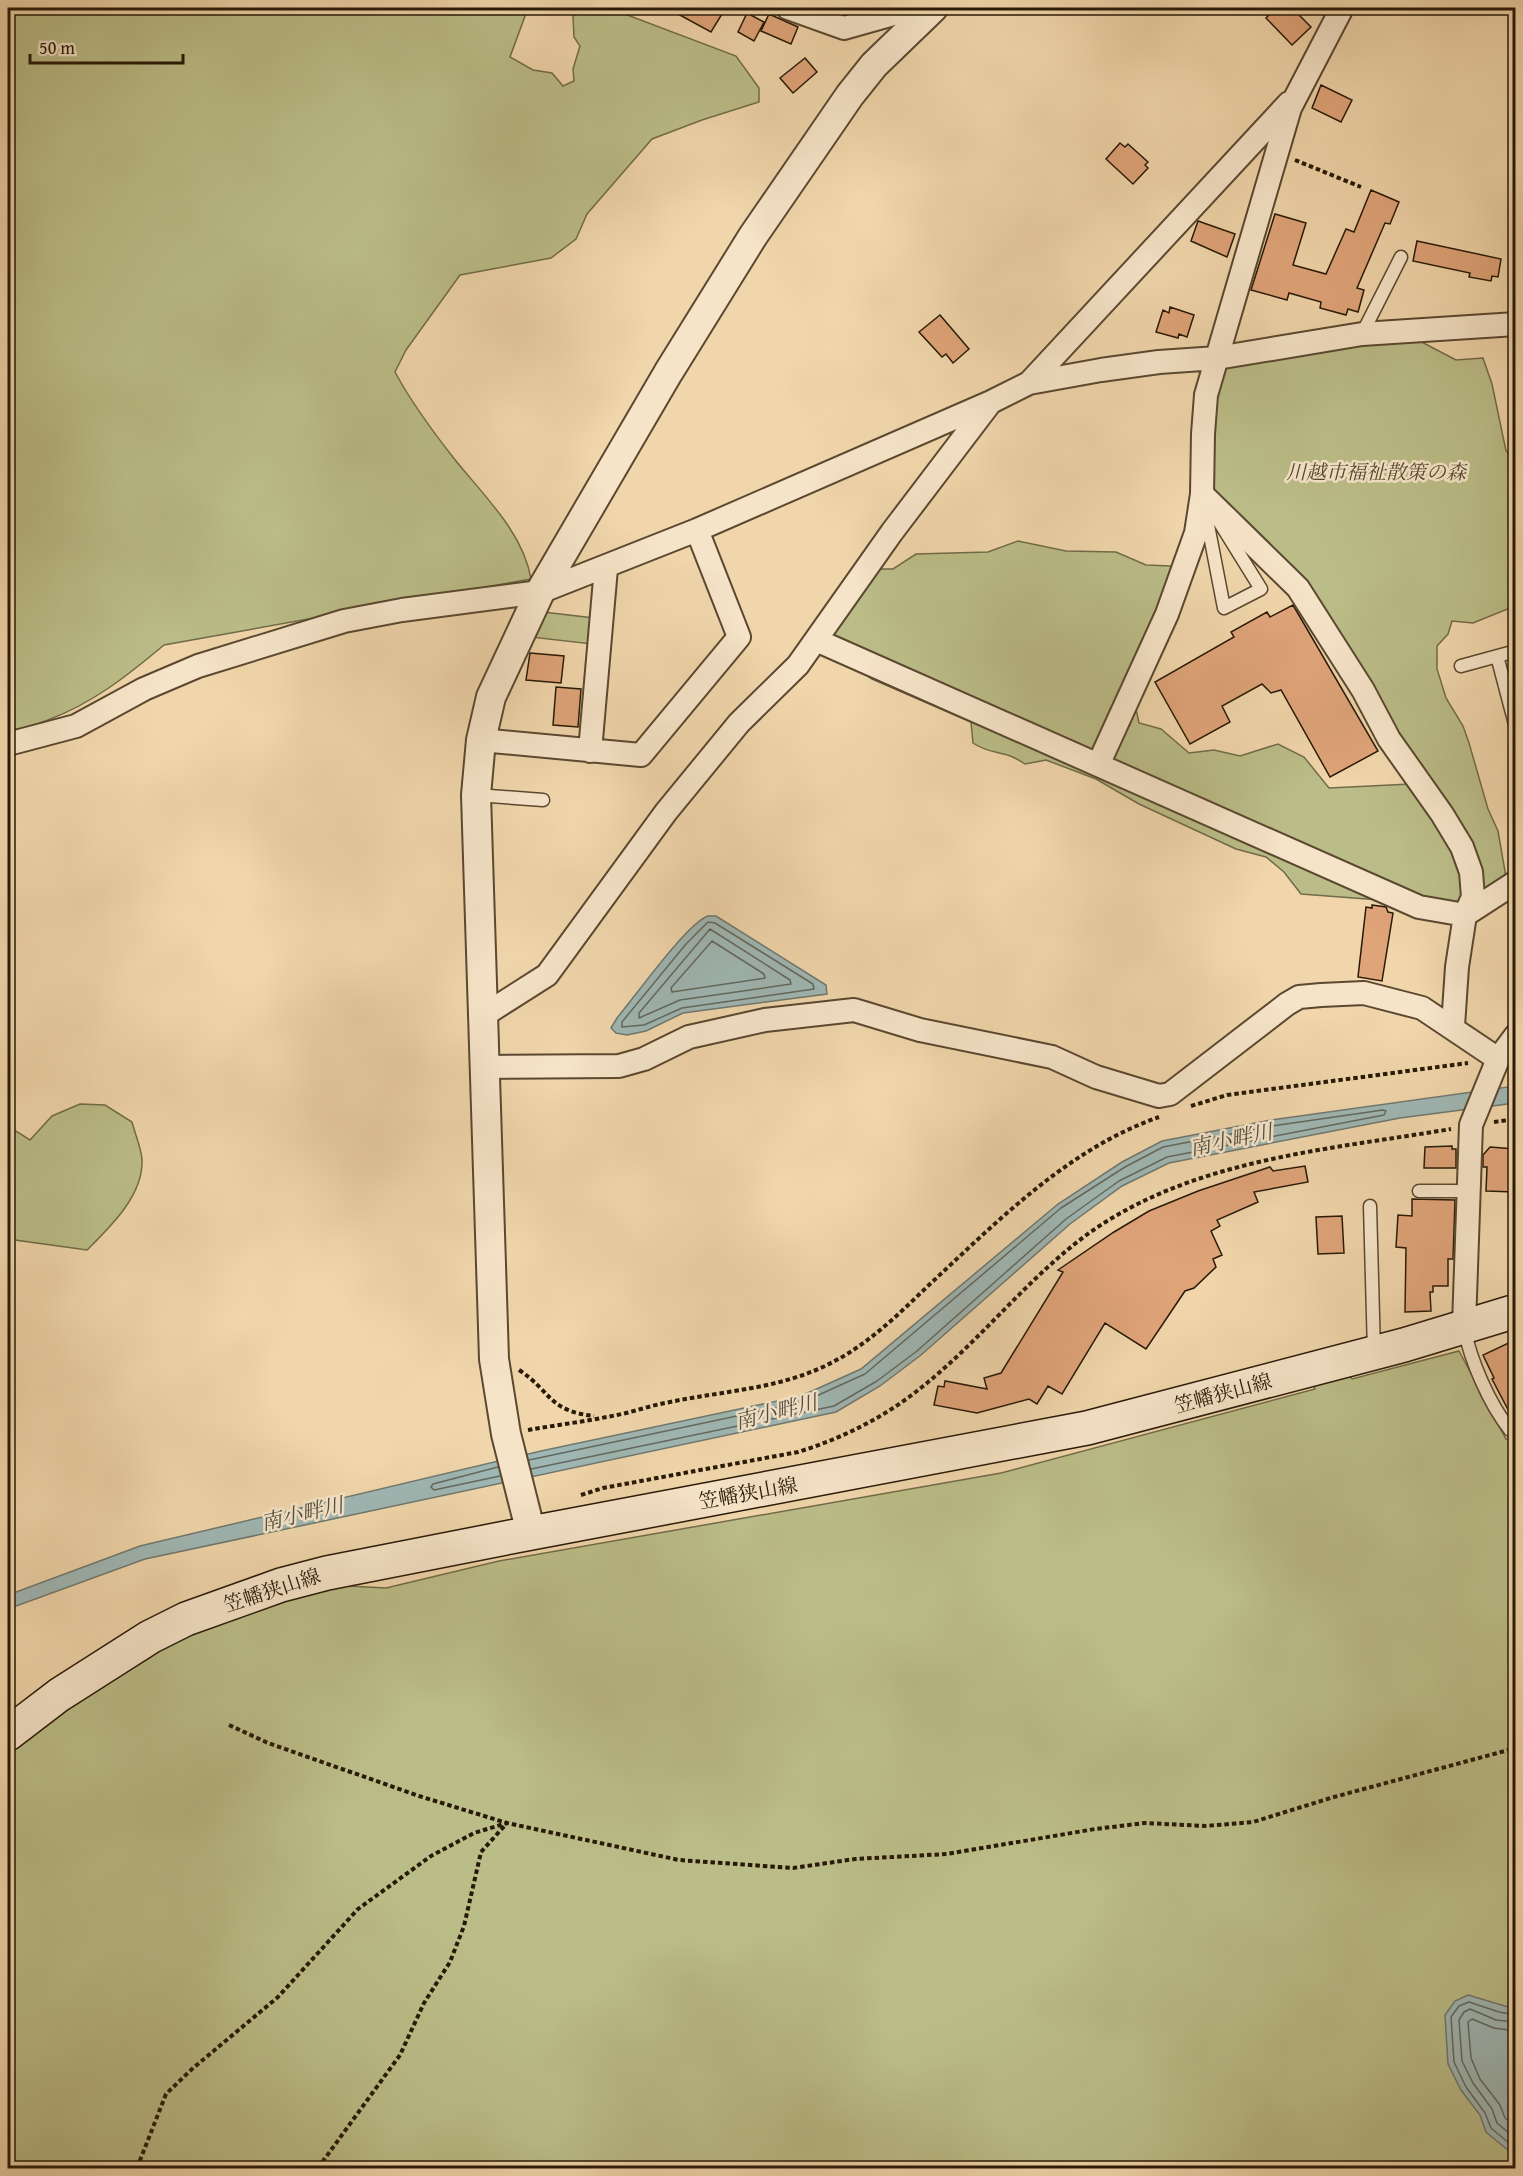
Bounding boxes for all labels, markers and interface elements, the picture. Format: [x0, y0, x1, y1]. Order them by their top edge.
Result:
scale bar [30, 27, 183, 65]
text: 50 m [39, 34, 75, 61]
park label: 川越市福祉散策の森 [1286, 457, 1468, 486]
water label: 南小畔川 [1187, 1115, 1277, 1163]
street label: 笠幡狭山線 [1171, 1366, 1275, 1419]
water label: 南小畔川 [731, 1386, 822, 1437]
street label: 笠幡狭山線 [696, 1470, 800, 1515]
water label: 南小畔川 [257, 1489, 348, 1538]
street label: 笠幡狭山線 [220, 1560, 324, 1619]

